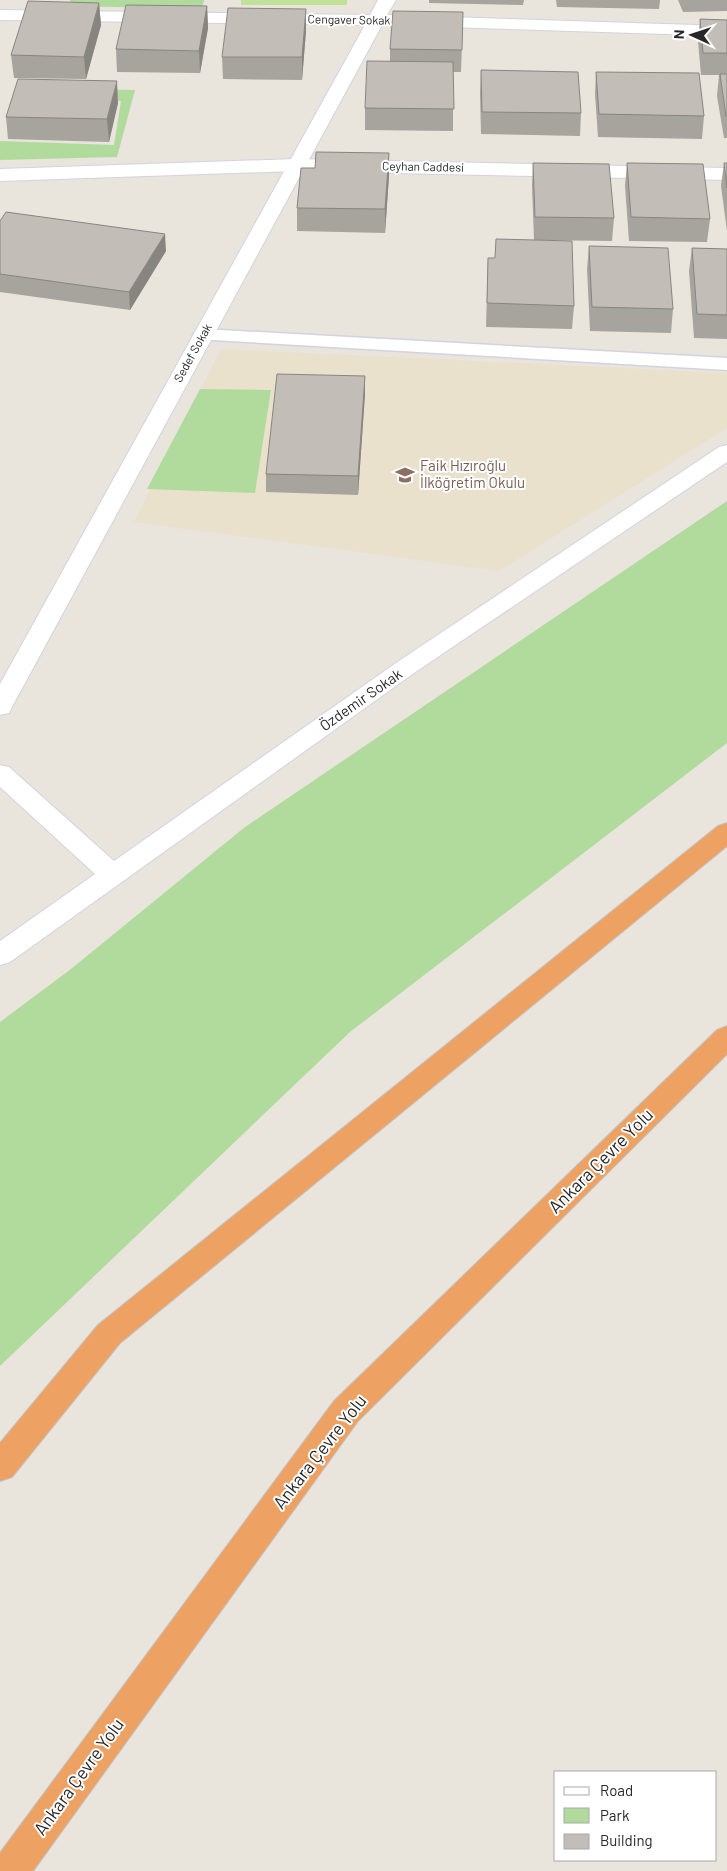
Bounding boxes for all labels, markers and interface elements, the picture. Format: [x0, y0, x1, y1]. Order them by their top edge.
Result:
north arrow [667, 10, 717, 60]
street label: Cengaver Sokak [307, 11, 391, 27]
text: N [670, 29, 687, 39]
street label: Ceyhan Caddesi [382, 158, 464, 174]
street label: Sedef Sokak [170, 321, 214, 384]
place label: Faik Hızıroğlu İlköğretim Okulu [420, 456, 525, 491]
school or university icon: Faik Hızıroğlu İlköğretim Okulu [394, 464, 416, 486]
street label: Özdemir Sokak [316, 664, 405, 734]
street label: Ankara Çevre Yolu [543, 1103, 657, 1217]
street label: Ankara Çevre Yolu [268, 1390, 371, 1513]
street label: Ankara Çevre Yolu [28, 1714, 128, 1839]
legend [554, 1771, 717, 1861]
text: Road [600, 1781, 633, 1799]
text: Park [600, 1806, 630, 1824]
text: Building [600, 1831, 653, 1849]

